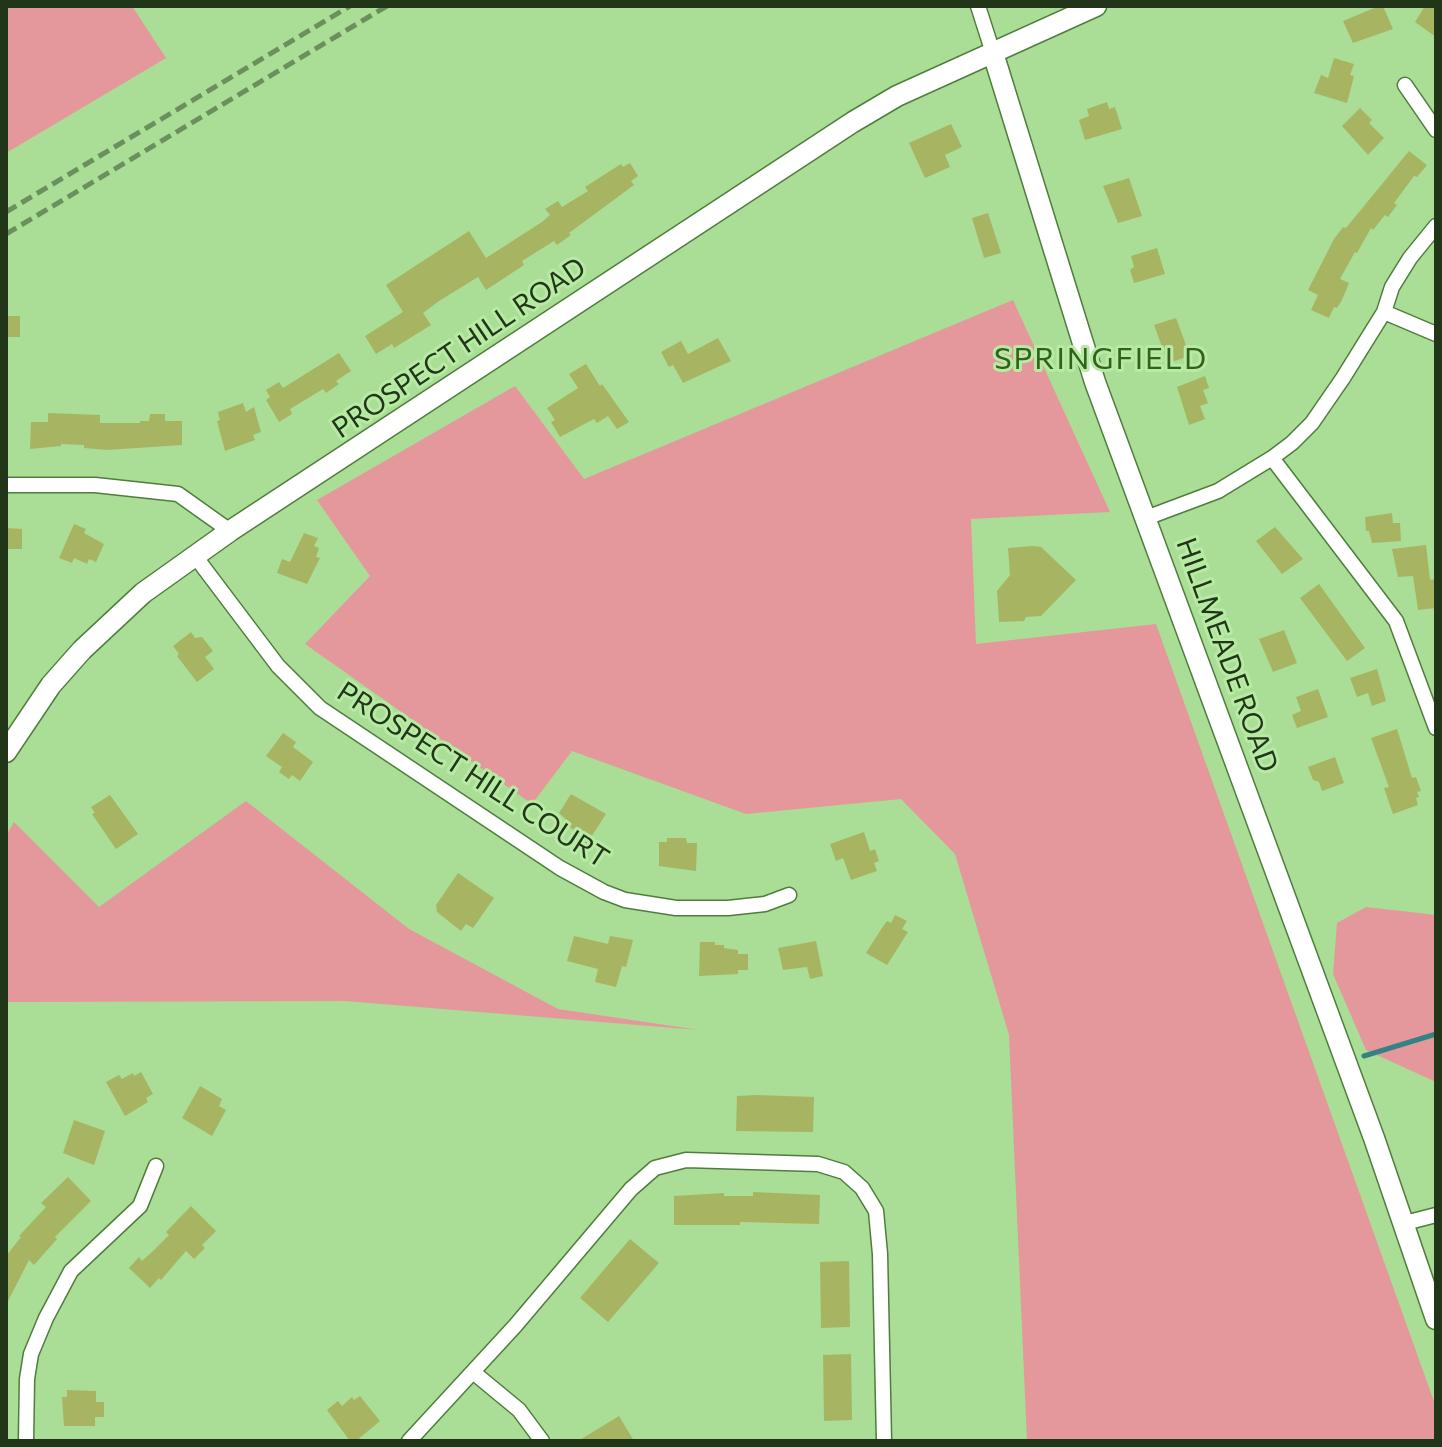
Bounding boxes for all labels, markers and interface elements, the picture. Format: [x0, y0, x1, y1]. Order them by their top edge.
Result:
street label: PROSPECT HILL ROAD [326, 251, 592, 445]
district label: SPRINGFIELD [994, 341, 1208, 377]
street label: HILLMEADE ROAD [1169, 533, 1285, 777]
street label: PROSPECT HILL COURT [331, 675, 615, 875]

